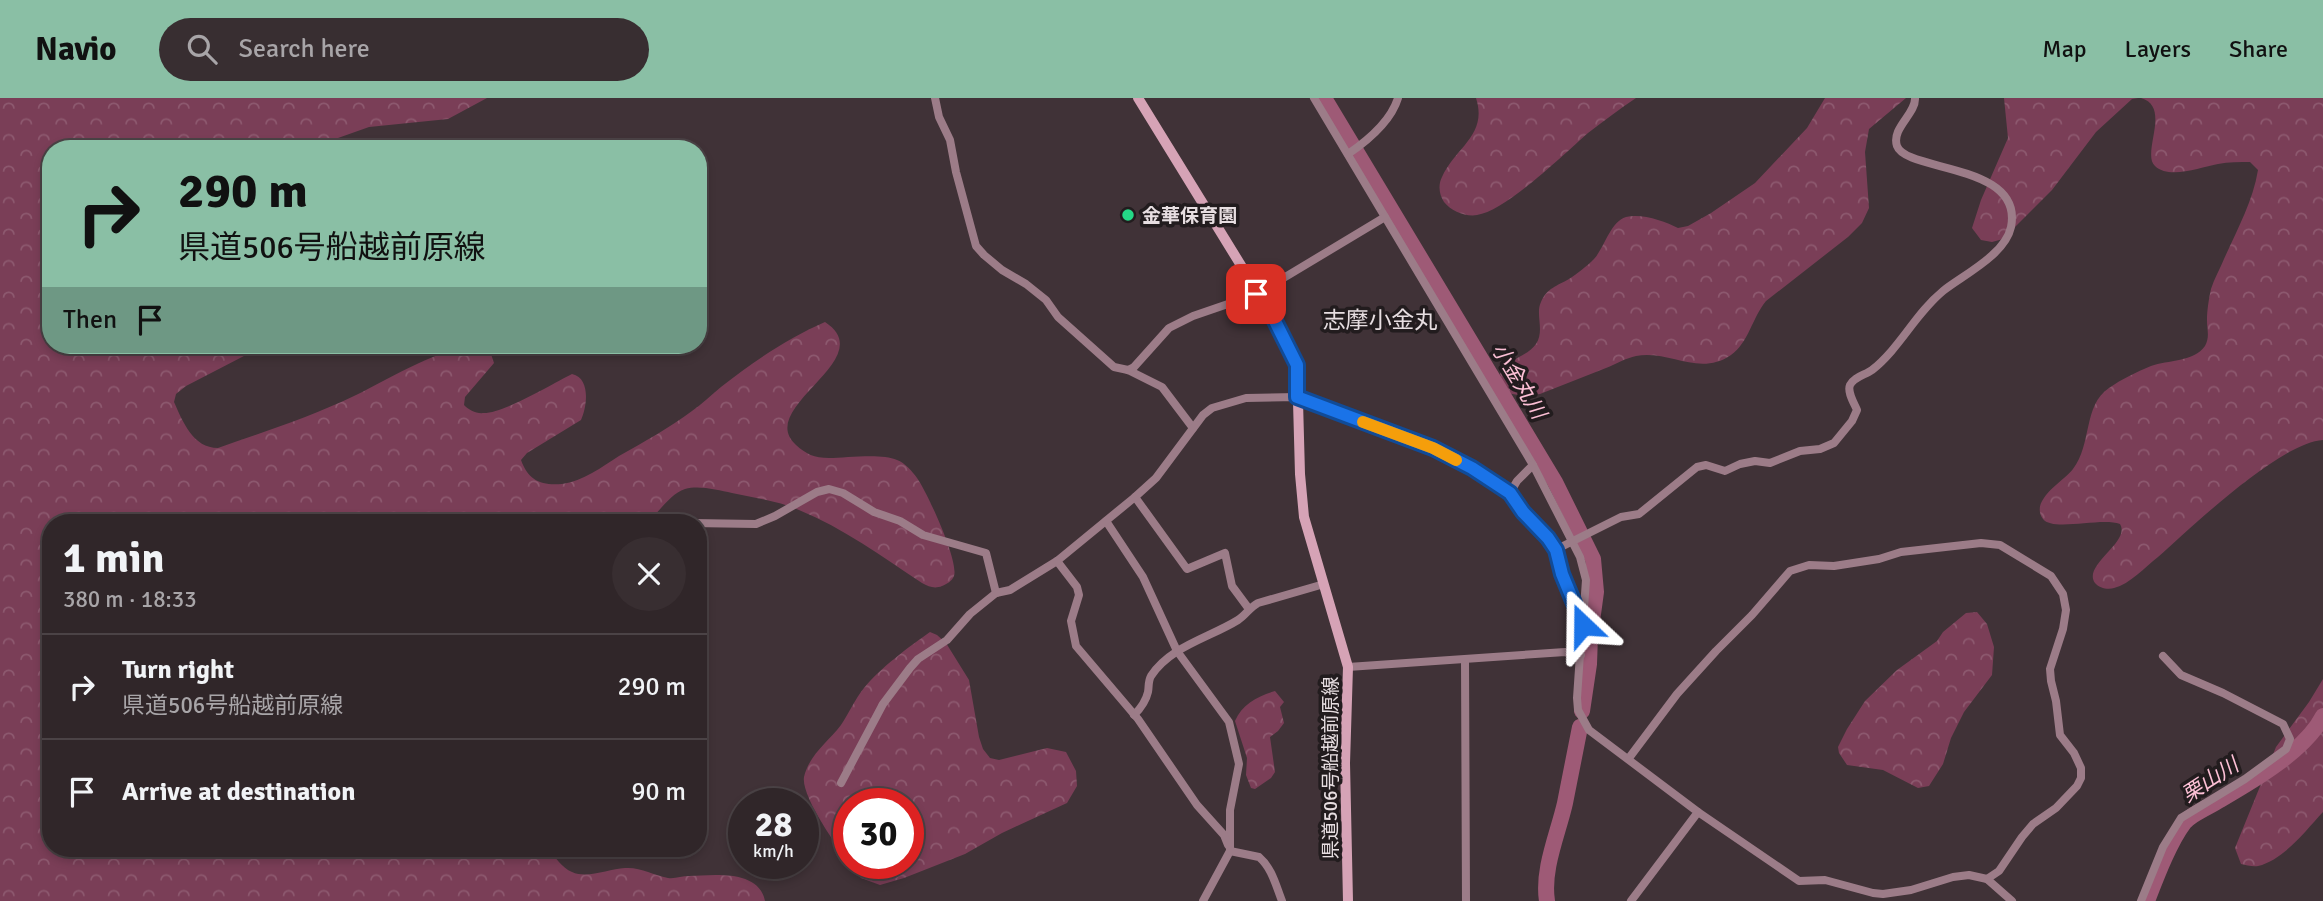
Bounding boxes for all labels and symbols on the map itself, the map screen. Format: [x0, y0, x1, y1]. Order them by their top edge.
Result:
place label: 金華保育園 [1142, 204, 1237, 228]
marker: 金華保育園 [1120, 207, 1136, 223]
pin [1226, 264, 1286, 324]
district label: 志摩小金丸 [1323, 306, 1438, 335]
water label: 小金丸川 [1486, 338, 1553, 425]
position arrow [1546, 588, 1620, 662]
street label: 県道506号船越前原線 [1319, 677, 1343, 859]
water label: 栗山川 [2177, 751, 2245, 808]
speed limit sign: 30 [833, 788, 924, 879]

